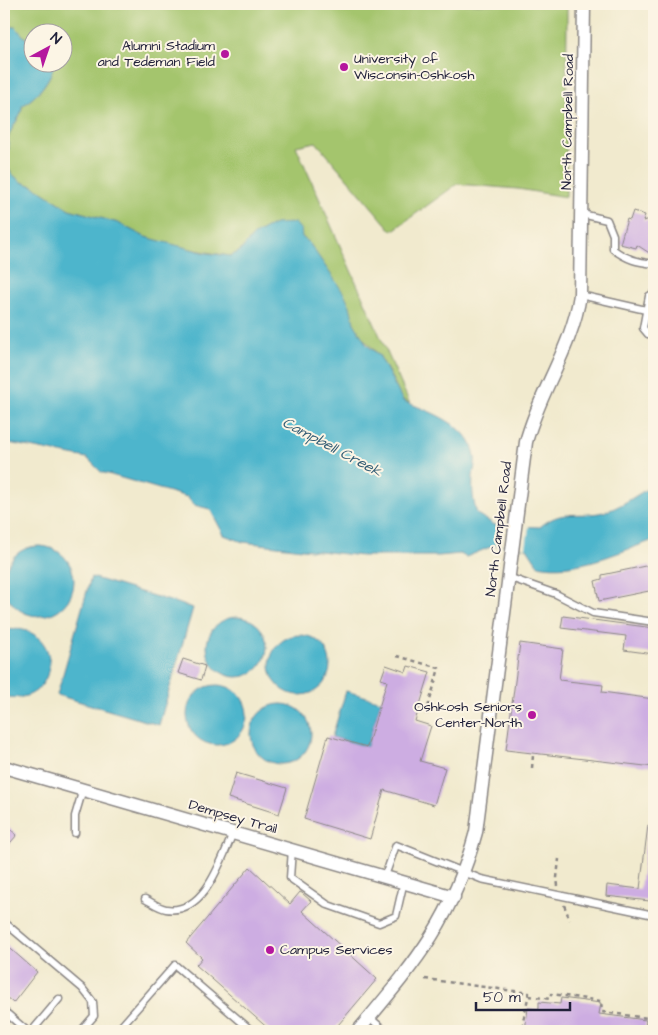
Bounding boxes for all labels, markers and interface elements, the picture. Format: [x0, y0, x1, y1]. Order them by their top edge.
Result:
north arrow [22, 22, 72, 72]
text: N [46, 28, 66, 49]
place label: Alumni Stadium and Tedeman Field [98, 36, 215, 72]
marker: Alumni Stadium and Tedeman Field [219, 48, 231, 60]
place label: University of Wisconsin-Oshkosh [354, 49, 474, 85]
street label: North Campbell Road [557, 54, 579, 190]
marker: University of Wisconsin-Oshkosh [338, 61, 350, 73]
water label: Campbell Creek [279, 412, 386, 482]
street label: North Campbell Road [481, 460, 517, 598]
place label: Oshkosh Seniors Center-North [414, 697, 522, 733]
marker: Oshkosh Seniors Center-North [526, 709, 538, 721]
street label: Dempsey Trail [186, 795, 280, 839]
place label: Campus Services [280, 940, 393, 960]
marker: Campus Services [264, 944, 276, 956]
scale bar [476, 980, 569, 1012]
text: 50 m [483, 987, 521, 1008]

